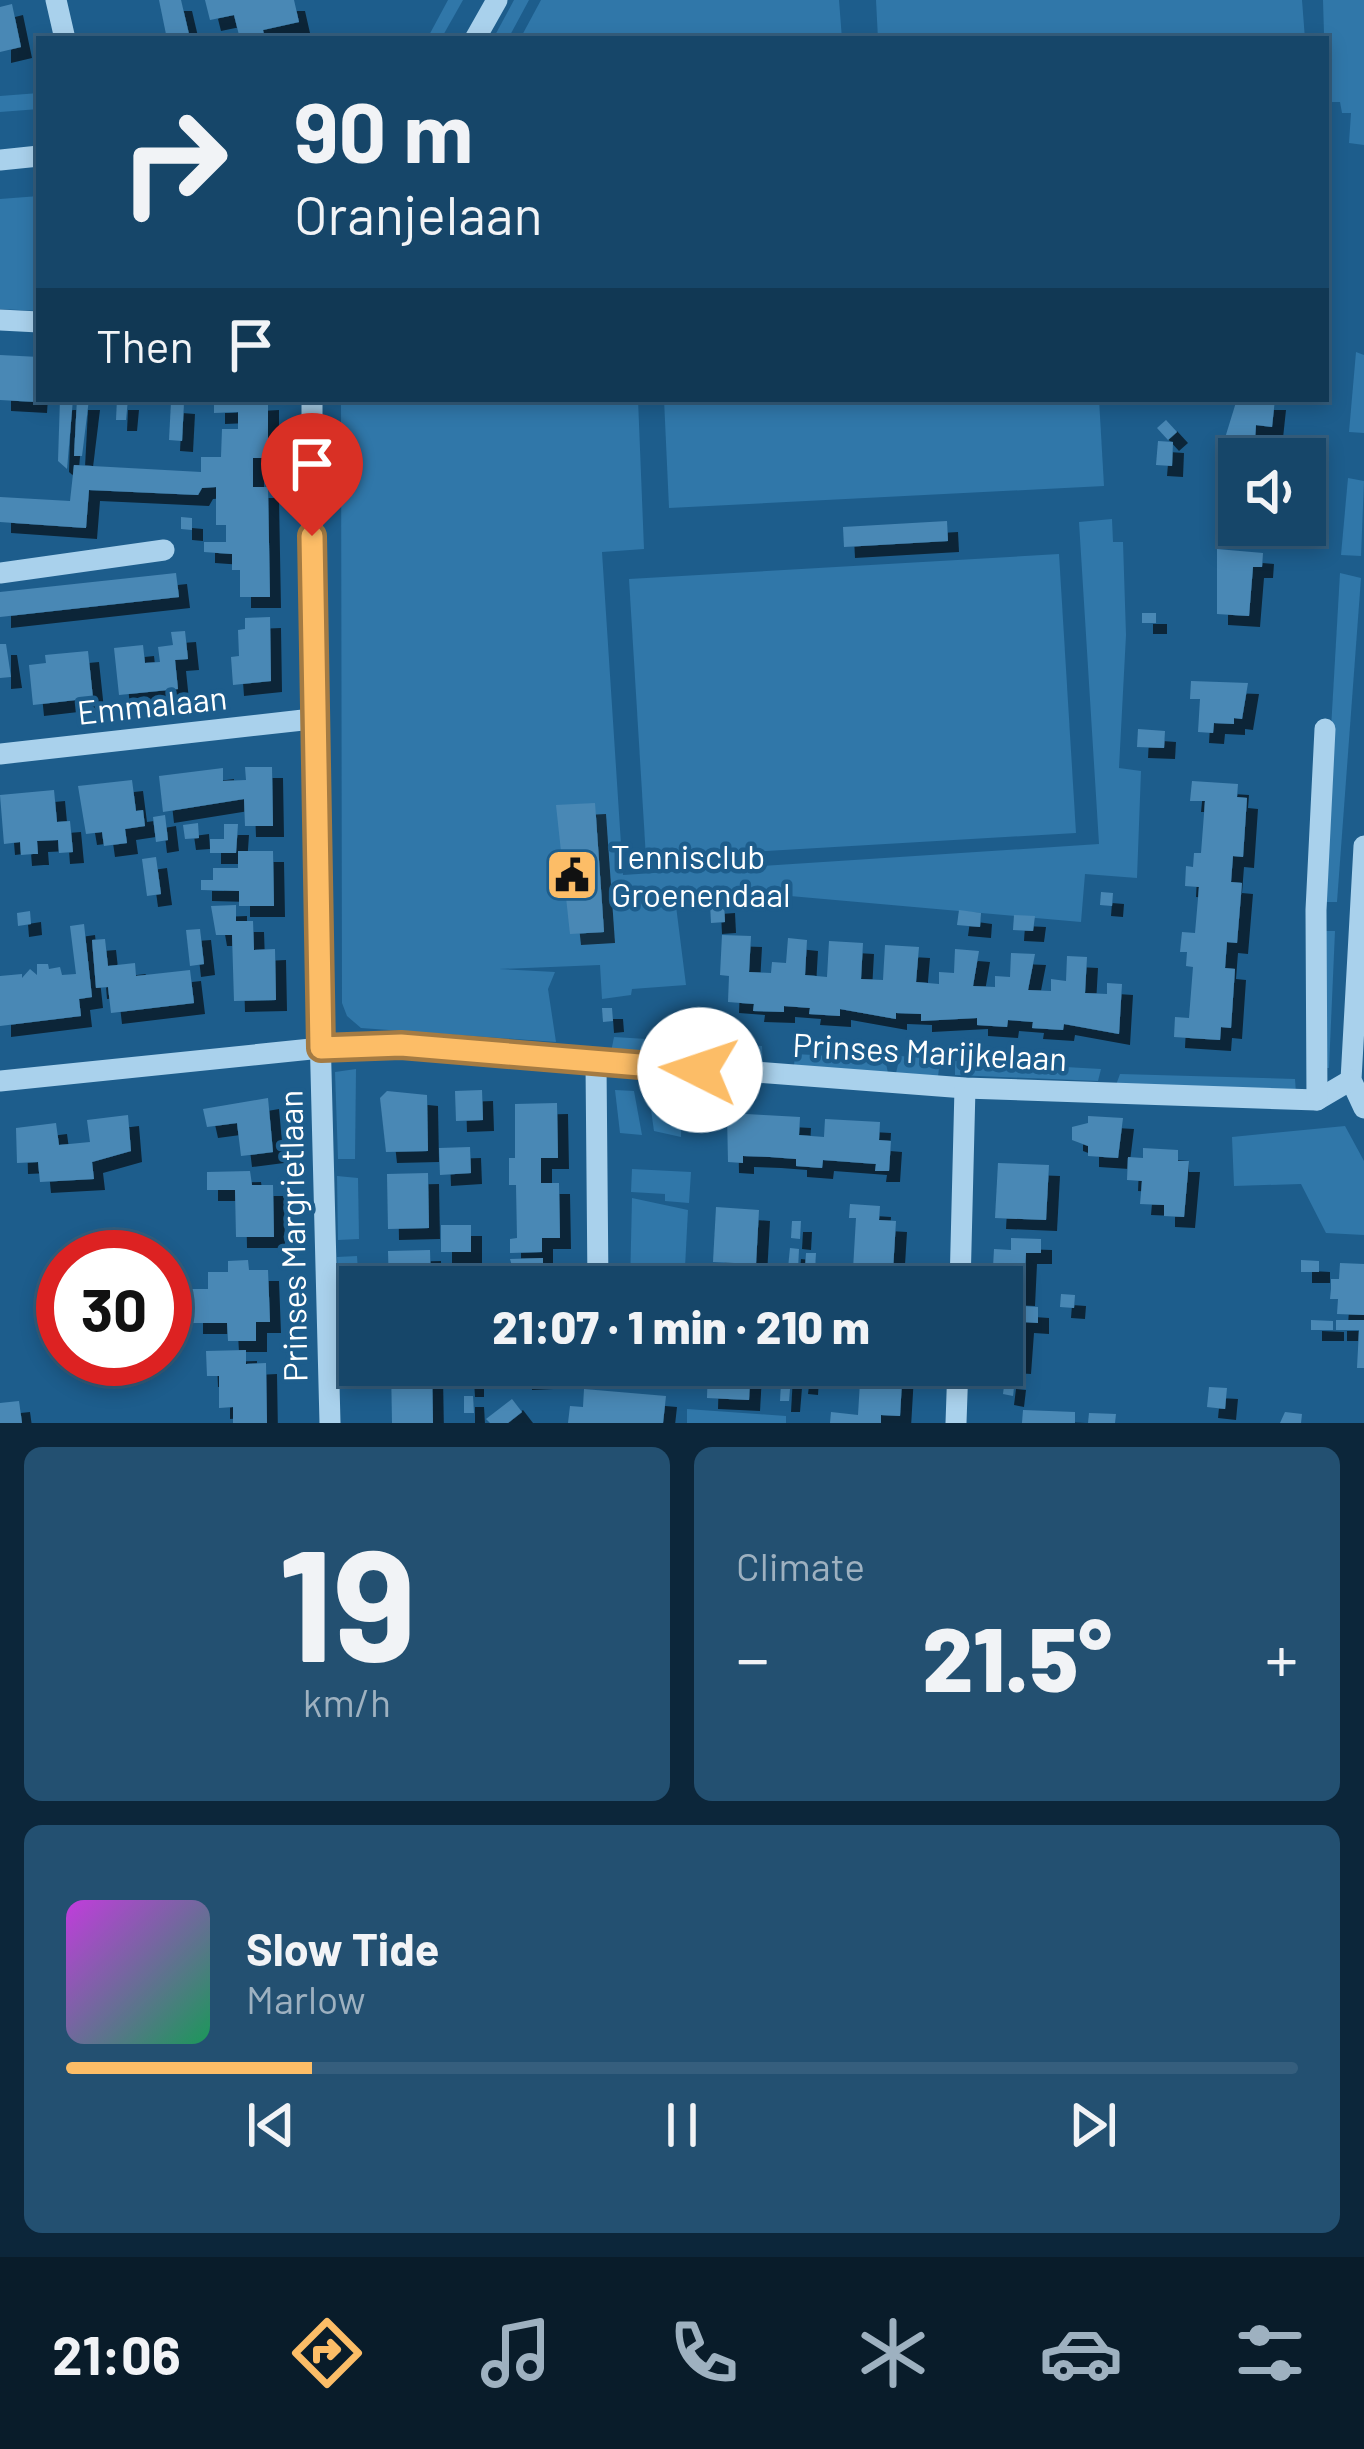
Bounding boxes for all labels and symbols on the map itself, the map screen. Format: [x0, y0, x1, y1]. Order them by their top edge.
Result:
pin [261, 413, 363, 536]
street label: Emmalaan [75, 676, 229, 732]
place label: Tennisclub Groenendaal [611, 836, 791, 914]
public building icon: Tennisclub Groenendaal [544, 847, 600, 903]
position arrow [637, 1007, 763, 1133]
street label: Prinses Marijkelaan [792, 1024, 1068, 1078]
street label: Prinses Margrietlaan [269, 1090, 315, 1382]
speed limit sign: 30 [36, 1230, 192, 1386]

